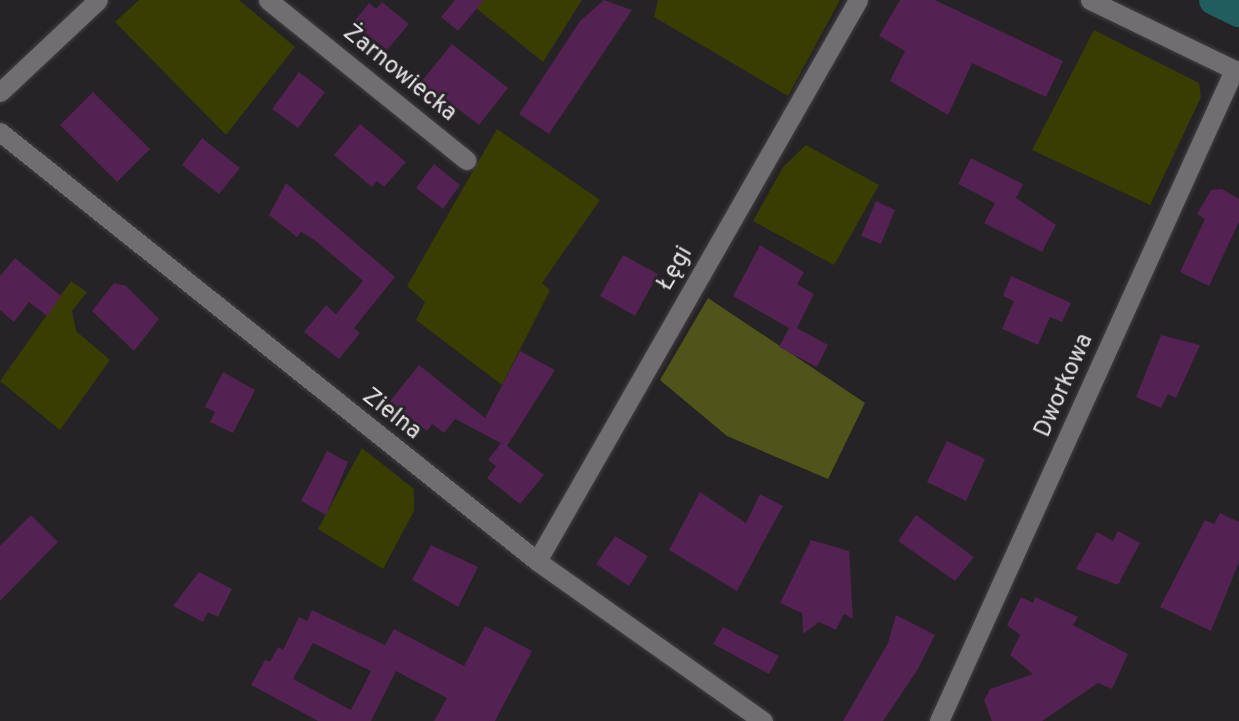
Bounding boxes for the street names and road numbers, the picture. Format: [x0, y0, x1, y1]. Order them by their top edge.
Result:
street label: Żarnowiecka [336, 19, 462, 129]
street label: Łęgi [652, 242, 700, 296]
street label: Dworkowa [1029, 330, 1101, 442]
street label: Zielna [356, 383, 426, 447]

